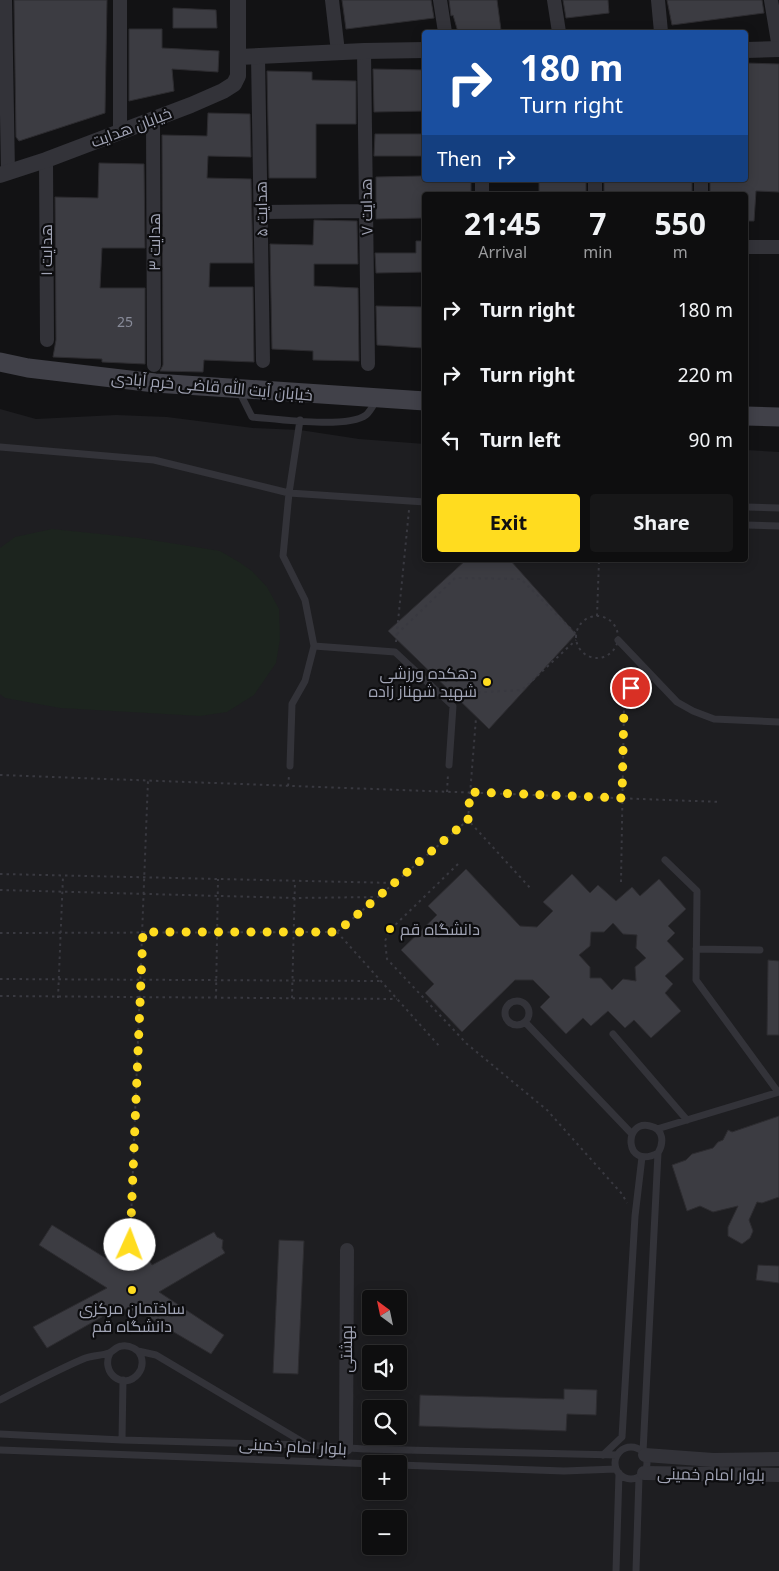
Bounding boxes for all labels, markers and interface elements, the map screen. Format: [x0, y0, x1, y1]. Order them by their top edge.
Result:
text: 180 m [520, 44, 623, 91]
icon: right [437, 50, 502, 115]
text: Turn right [520, 89, 623, 119]
street label: خیابان هدایت [87, 101, 175, 153]
icon: right [492, 145, 520, 173]
text: Then [437, 146, 482, 172]
street label: هدایت ۷ [355, 178, 377, 236]
street label: هدایت ۵ [250, 181, 272, 237]
text: 21:45 [464, 203, 541, 244]
text: 7 [589, 203, 606, 244]
text: 550 [654, 203, 706, 244]
street label: هدایت ۳ [143, 213, 165, 271]
street label: هدایت ۱ [35, 224, 57, 276]
text: Arrival [478, 241, 527, 263]
text: min [583, 241, 612, 263]
text: m [673, 241, 688, 263]
icon: right [437, 296, 465, 324]
text: Turn right [480, 297, 575, 323]
text: 180 m [678, 297, 733, 323]
house number: 25 [117, 312, 133, 331]
icon: right [437, 361, 465, 389]
text: Turn right [480, 362, 575, 388]
text: 220 m [678, 362, 733, 388]
street label: خیابان آیت الله قاضی خرم آبادی [110, 366, 314, 407]
icon: left [437, 426, 465, 454]
text: Turn left [480, 427, 561, 453]
text: 90 m [689, 427, 733, 453]
button: Exit [437, 494, 580, 552]
button: Share [590, 494, 733, 552]
place label: دهکده ورزشی شهید شهناز زاده [369, 662, 477, 702]
pin [610, 667, 652, 709]
icon: arrive [617, 674, 645, 702]
marker: دهکده ورزشی شهید شهناز زاده [481, 676, 493, 688]
place label: دانشگاه قم [400, 918, 480, 941]
marker: دانشگاه قم [384, 923, 396, 935]
position arrow [103, 1218, 155, 1270]
marker: ساختمان مرکزی دانشگاه قم [126, 1284, 138, 1296]
north arrow [362, 1290, 408, 1335]
map controls [362, 1290, 407, 1555]
place label: ساختمان مرکزی دانشگاه قم [79, 1297, 185, 1338]
street label: بهشتی [335, 1325, 357, 1373]
button: sound [362, 1345, 407, 1390]
button: search [362, 1400, 407, 1445]
street label: بلوار امام خمینی [239, 1432, 347, 1461]
button: + [362, 1455, 407, 1500]
street label: بلوار امام خمینی [657, 1462, 765, 1487]
button: − [362, 1510, 407, 1555]

